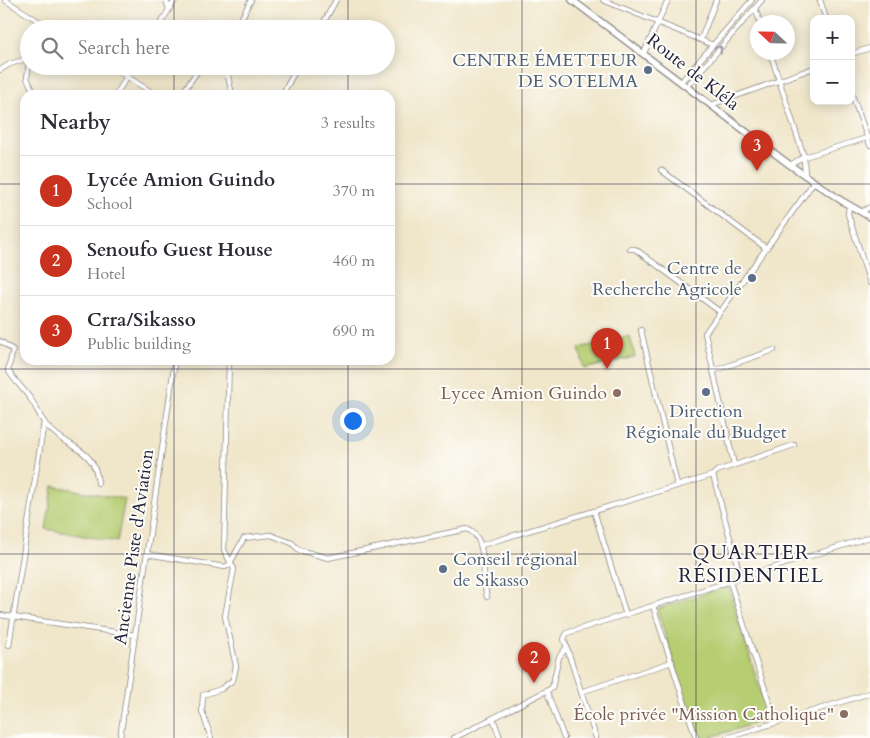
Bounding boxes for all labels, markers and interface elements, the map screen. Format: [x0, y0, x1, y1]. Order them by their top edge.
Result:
north arrow [750, 15, 795, 60]
map controls [810, 15, 855, 105]
button: + [810, 15, 855, 60]
search box [20, 20, 395, 75]
street label: Route de Kléla [641, 28, 745, 116]
icon: search [38, 34, 66, 62]
text: Search here [78, 35, 170, 61]
one-way arrow [713, 46, 722, 55]
place label: CENTRE ÉMETTEUR DE SOTELMA [452, 48, 639, 94]
button: − [810, 60, 855, 105]
marker: CENTRE ÉMETTEUR DE SOTELMA [642, 64, 654, 76]
text: Nearby [40, 108, 111, 137]
text: 3 results [321, 112, 375, 134]
pin: 3 [741, 130, 773, 171]
text: Lycée Amion Guindo [87, 167, 275, 193]
text: 1 [52, 180, 60, 202]
text: 370 m [333, 180, 375, 202]
text: School [87, 193, 132, 215]
text: Senoufo Guest House [87, 237, 273, 263]
text: 2 [52, 250, 60, 272]
text: 460 m [333, 250, 375, 272]
place label: Centre de Recherche Agricole [592, 256, 742, 302]
text: Hotel [87, 263, 125, 285]
marker: Centre de Recherche Agricole [746, 272, 758, 284]
text: Crra/Sikasso [87, 307, 196, 333]
text: 3 [52, 320, 60, 342]
text: 690 m [333, 320, 375, 342]
pin: 1 [591, 328, 623, 369]
text: Public building [87, 333, 191, 355]
place label: Lycee Amion Guindo [441, 381, 607, 406]
marker: Direction Régionale du Budget [700, 386, 712, 398]
marker: Lycee Amion Guindo [611, 387, 623, 399]
place label: Direction Régionale du Budget [625, 399, 787, 445]
your location [340, 408, 366, 434]
street label: Ancienne Piste d'Aviation [108, 447, 160, 647]
district label: QUARTIER RÉSIDENTIEL [678, 539, 824, 589]
place label: Conseil régional de Sikasso [453, 547, 578, 593]
marker: Conseil régional de Sikasso [437, 563, 449, 575]
pin: 2 [518, 642, 550, 683]
place label: École privée "Mission Catholique" [573, 702, 834, 727]
marker: École privée "Mission Catholique" [838, 708, 850, 720]

